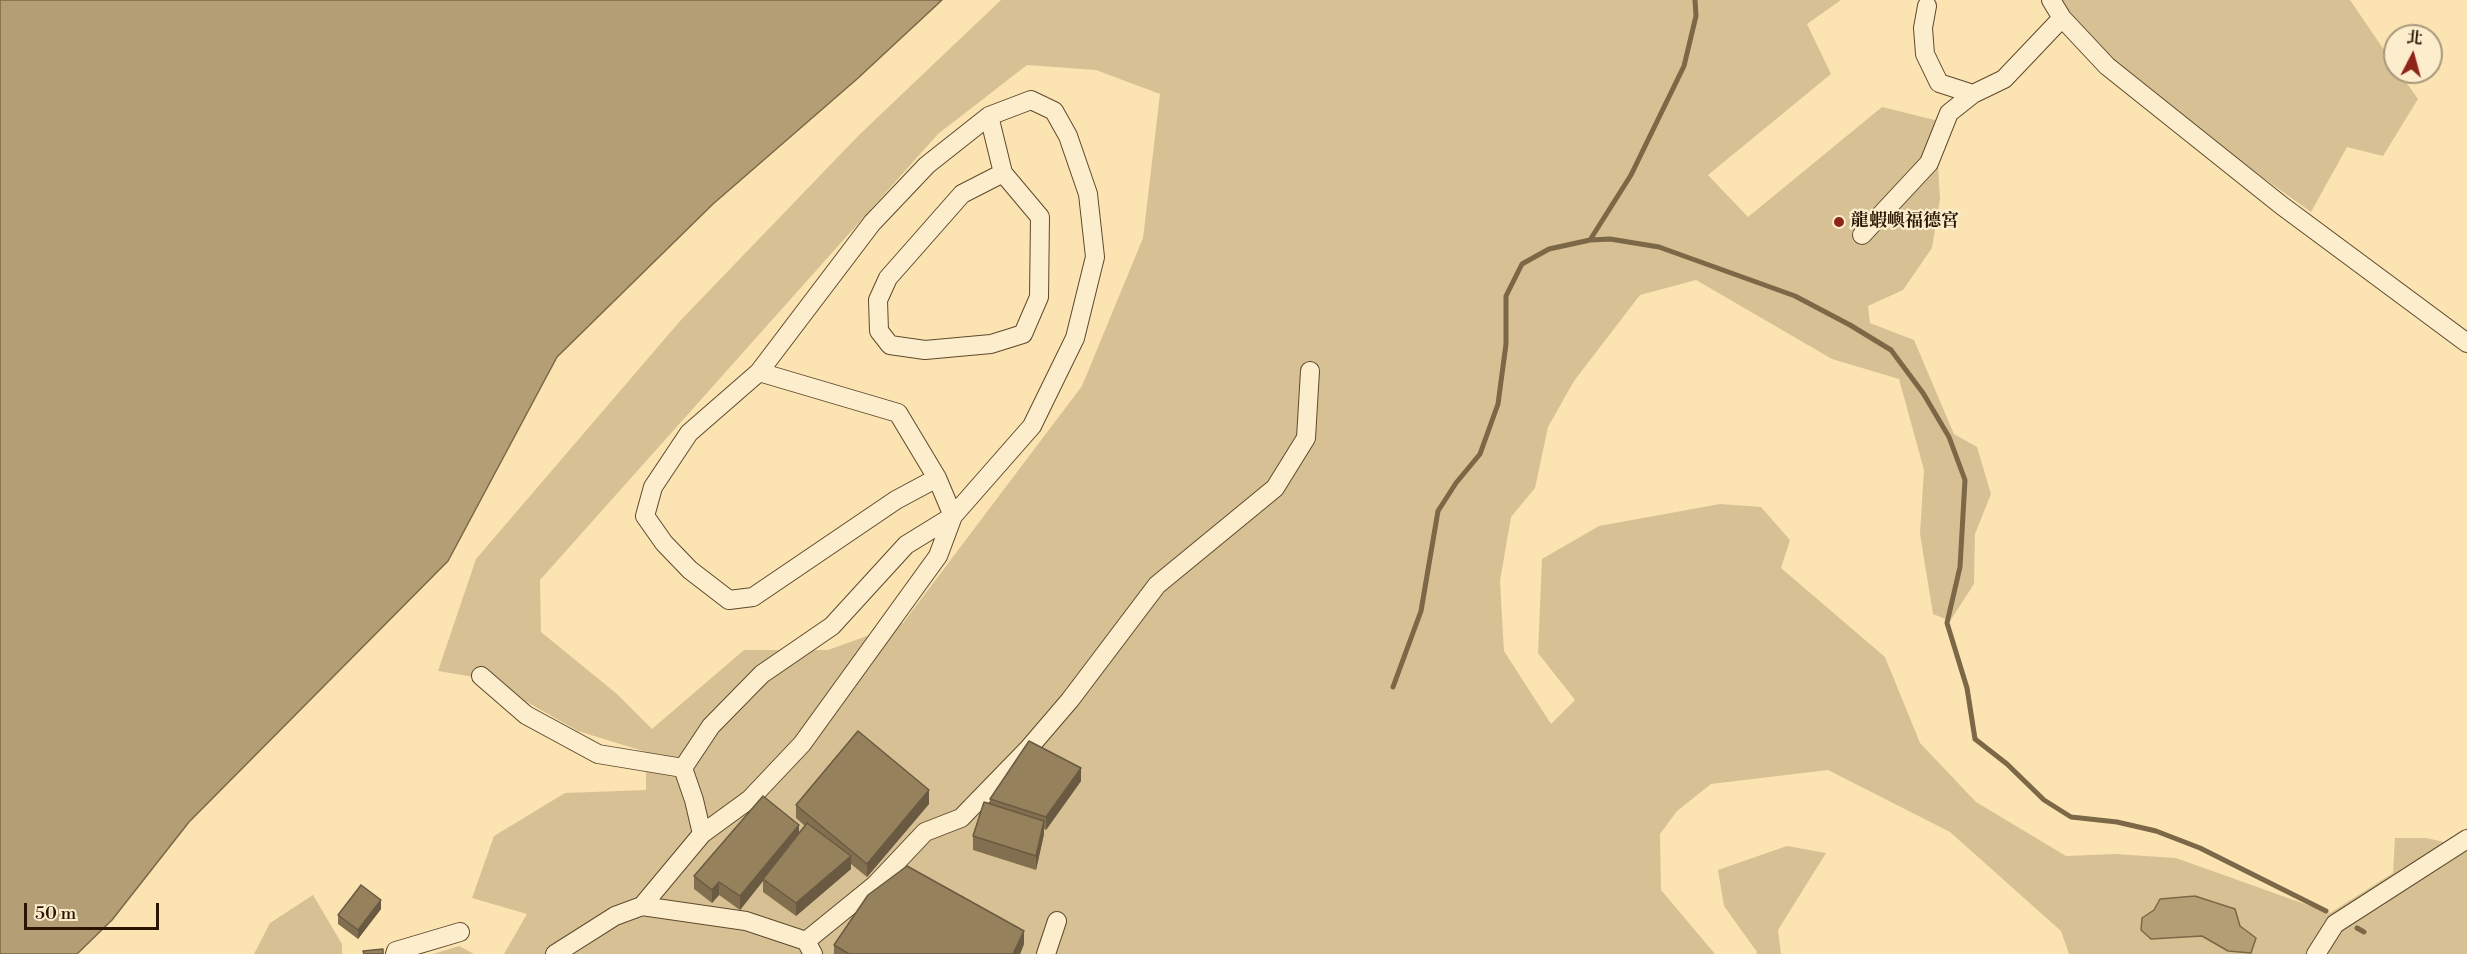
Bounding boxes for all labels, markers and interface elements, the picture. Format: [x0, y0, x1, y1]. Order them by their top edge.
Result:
north arrow [2383, 24, 2443, 84]
text: 北 [2406, 27, 2424, 49]
place label: 龍蝦嶼福德宮 [1851, 211, 1959, 233]
marker: 龍蝦嶼福德宮 [1832, 215, 1846, 229]
scale bar [27, 891, 162, 929]
text: 50 m [35, 902, 76, 925]

